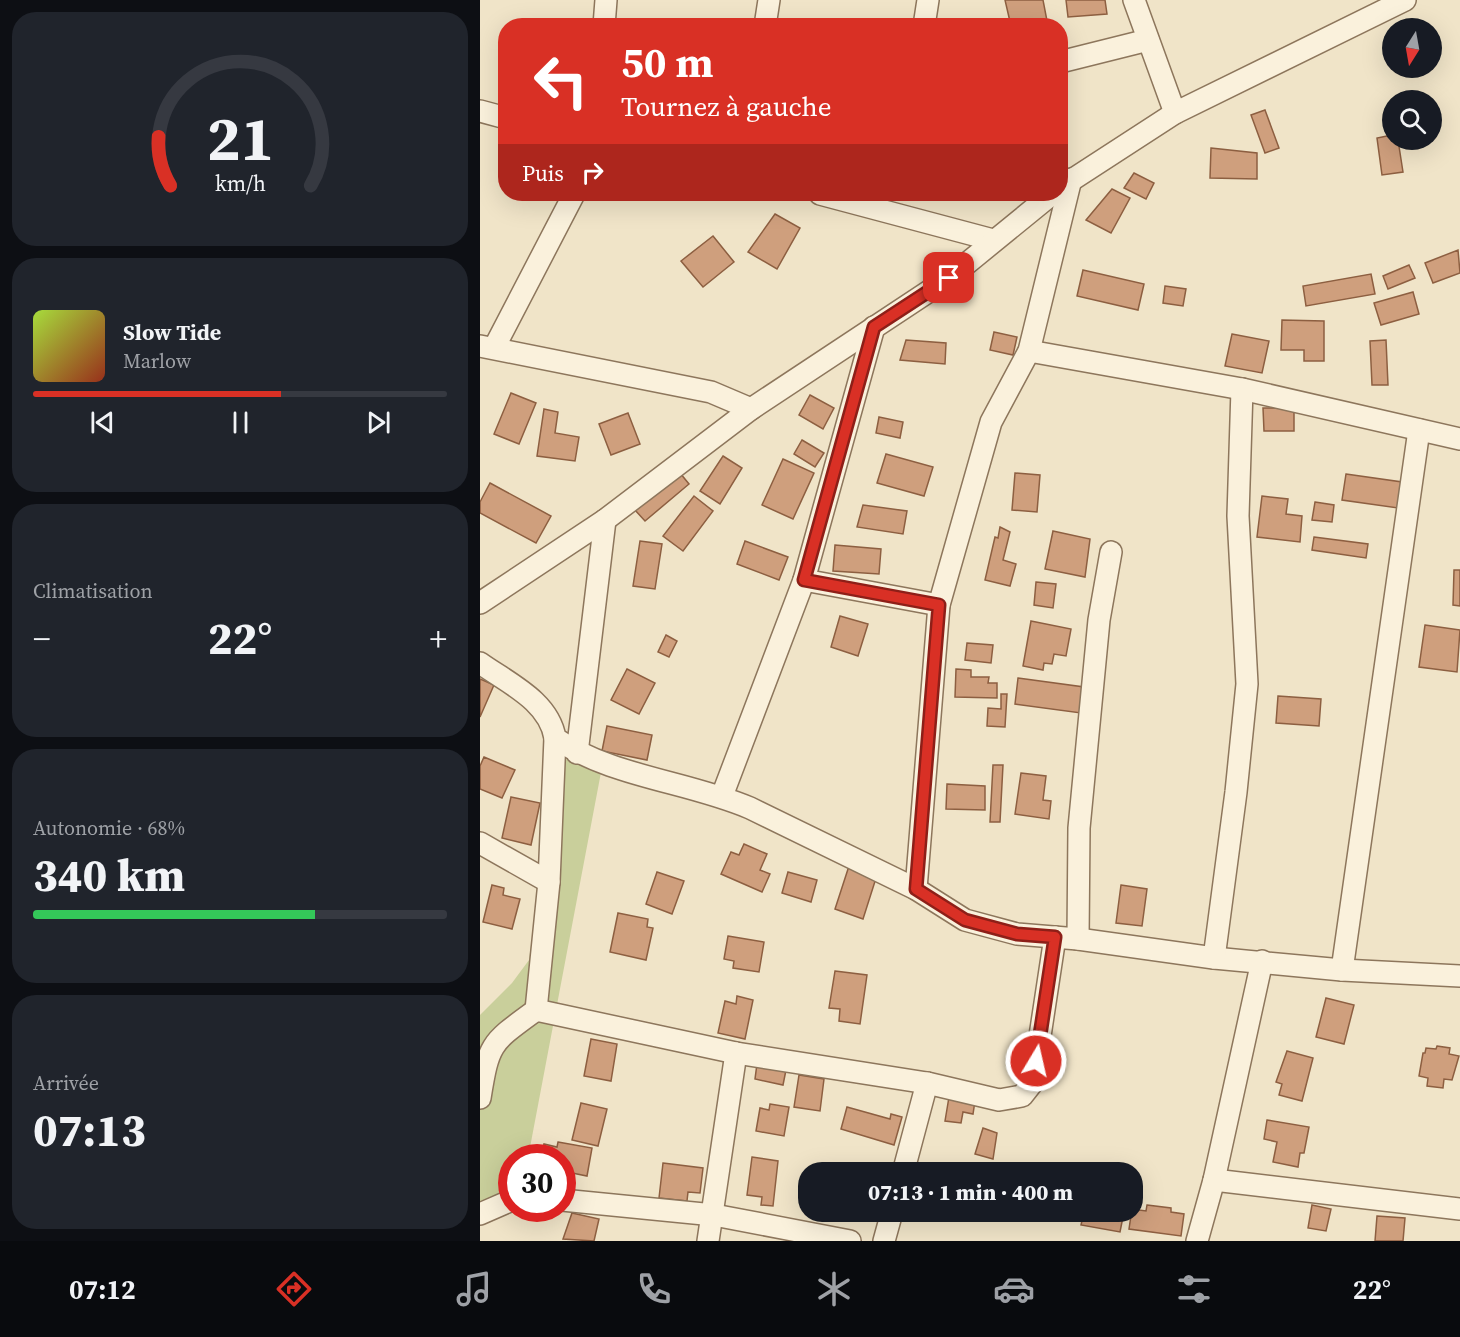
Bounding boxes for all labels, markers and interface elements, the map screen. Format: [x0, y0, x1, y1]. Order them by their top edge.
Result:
north arrow [1382, 18, 1442, 78]
map controls [1382, 18, 1442, 150]
text: 50 m [621, 33, 714, 91]
icon: left [522, 42, 600, 120]
text: Tournez à gauche [621, 88, 831, 125]
button: search [1382, 90, 1442, 150]
text: 21 [206, 95, 274, 181]
icon: right [576, 156, 609, 189]
text: Puis [522, 158, 564, 188]
text: km/h [214, 169, 266, 198]
pin [923, 252, 974, 303]
icon: arrive [932, 261, 965, 294]
text: Slow Tide [123, 317, 221, 347]
text: Marlow [123, 347, 191, 375]
icon: previous [86, 406, 119, 439]
icon: pause [224, 406, 257, 439]
icon: next [362, 406, 395, 439]
text: Climatisation [33, 577, 153, 605]
text: 22° [208, 607, 272, 669]
text: − [33, 616, 51, 661]
text: + [429, 616, 447, 661]
text: Autonomie · 68% [33, 814, 185, 842]
text: 340 km [33, 844, 185, 906]
position arrow [1004, 1029, 1068, 1093]
text: Arrivée [33, 1069, 99, 1097]
text: 07:13 [33, 1099, 146, 1161]
speed limit sign: 30 [498, 1144, 576, 1222]
text: 07:13 · 1 min · 400 m [868, 1177, 1073, 1207]
icon: directions [273, 1268, 315, 1310]
icon: music [453, 1268, 495, 1310]
icon: phone [633, 1268, 675, 1310]
icon: climate [813, 1268, 855, 1310]
icon: car [993, 1268, 1035, 1310]
icon: filters [1173, 1268, 1215, 1310]
text: 07:12 [69, 1271, 136, 1308]
text: 22° [1353, 1271, 1391, 1308]

